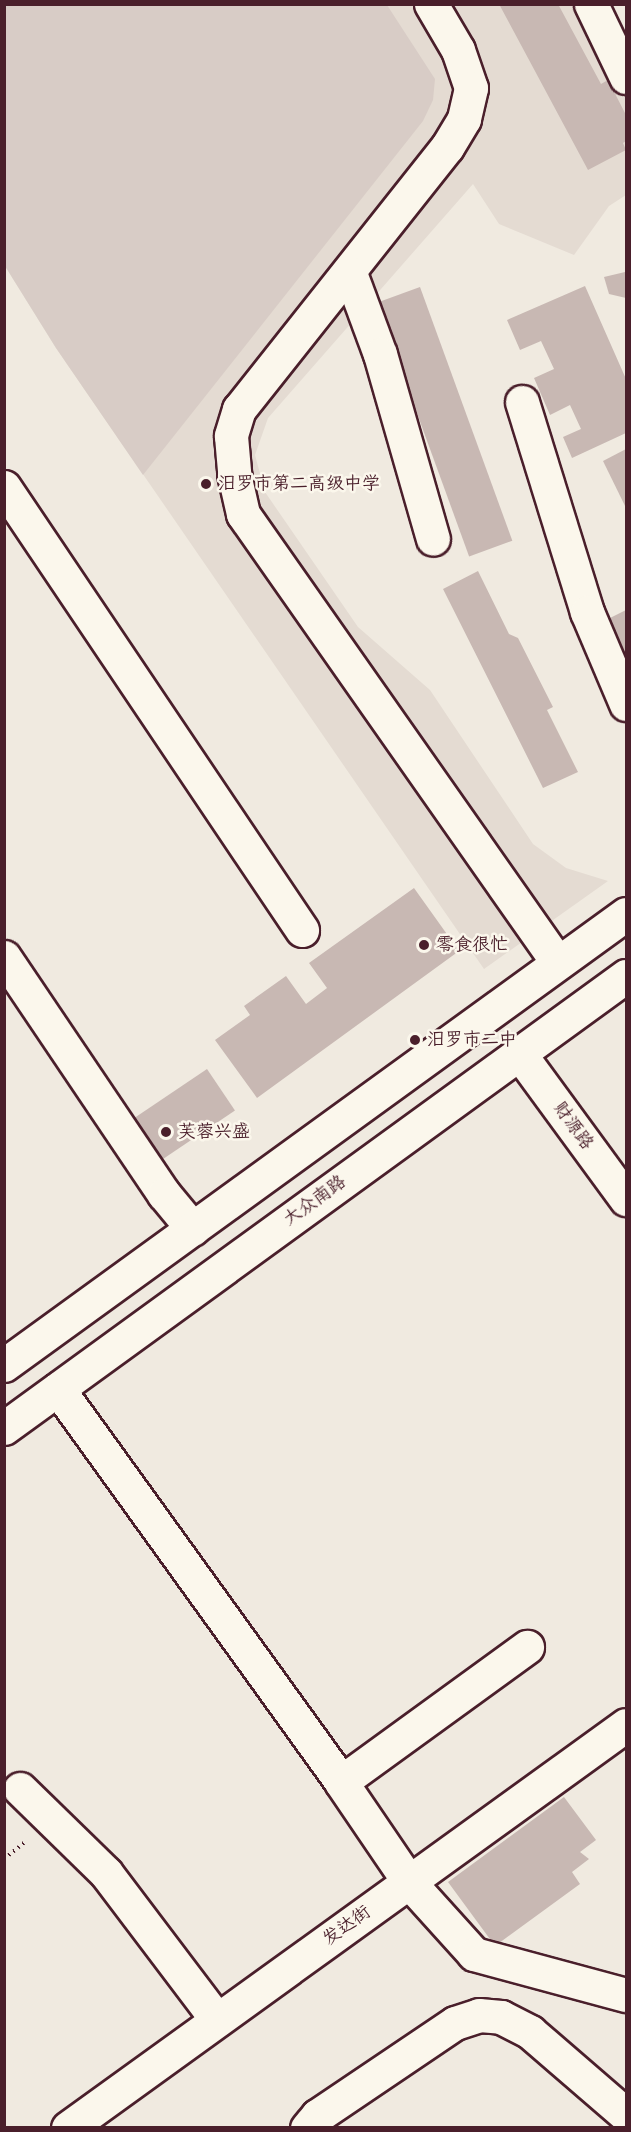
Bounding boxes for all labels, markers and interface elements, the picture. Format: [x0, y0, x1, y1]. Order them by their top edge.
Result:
place label: 汨罗市第二高级中学 [218, 473, 380, 495]
marker: 汨罗市第二高级中学 [199, 477, 213, 491]
place label: 零食很忙 [436, 934, 508, 956]
marker: 零食很忙 [417, 938, 431, 952]
place label: 汨罗市二中 [427, 1029, 517, 1051]
marker: 汨罗市二中 [408, 1033, 422, 1047]
street label: 财源路 [548, 1098, 598, 1154]
place label: 芙蓉兴盛 [178, 1121, 250, 1143]
marker: 芙蓉兴盛 [159, 1125, 173, 1139]
street label: 大众南路 [280, 1171, 350, 1231]
street label: 发达街 [319, 1901, 375, 1951]

